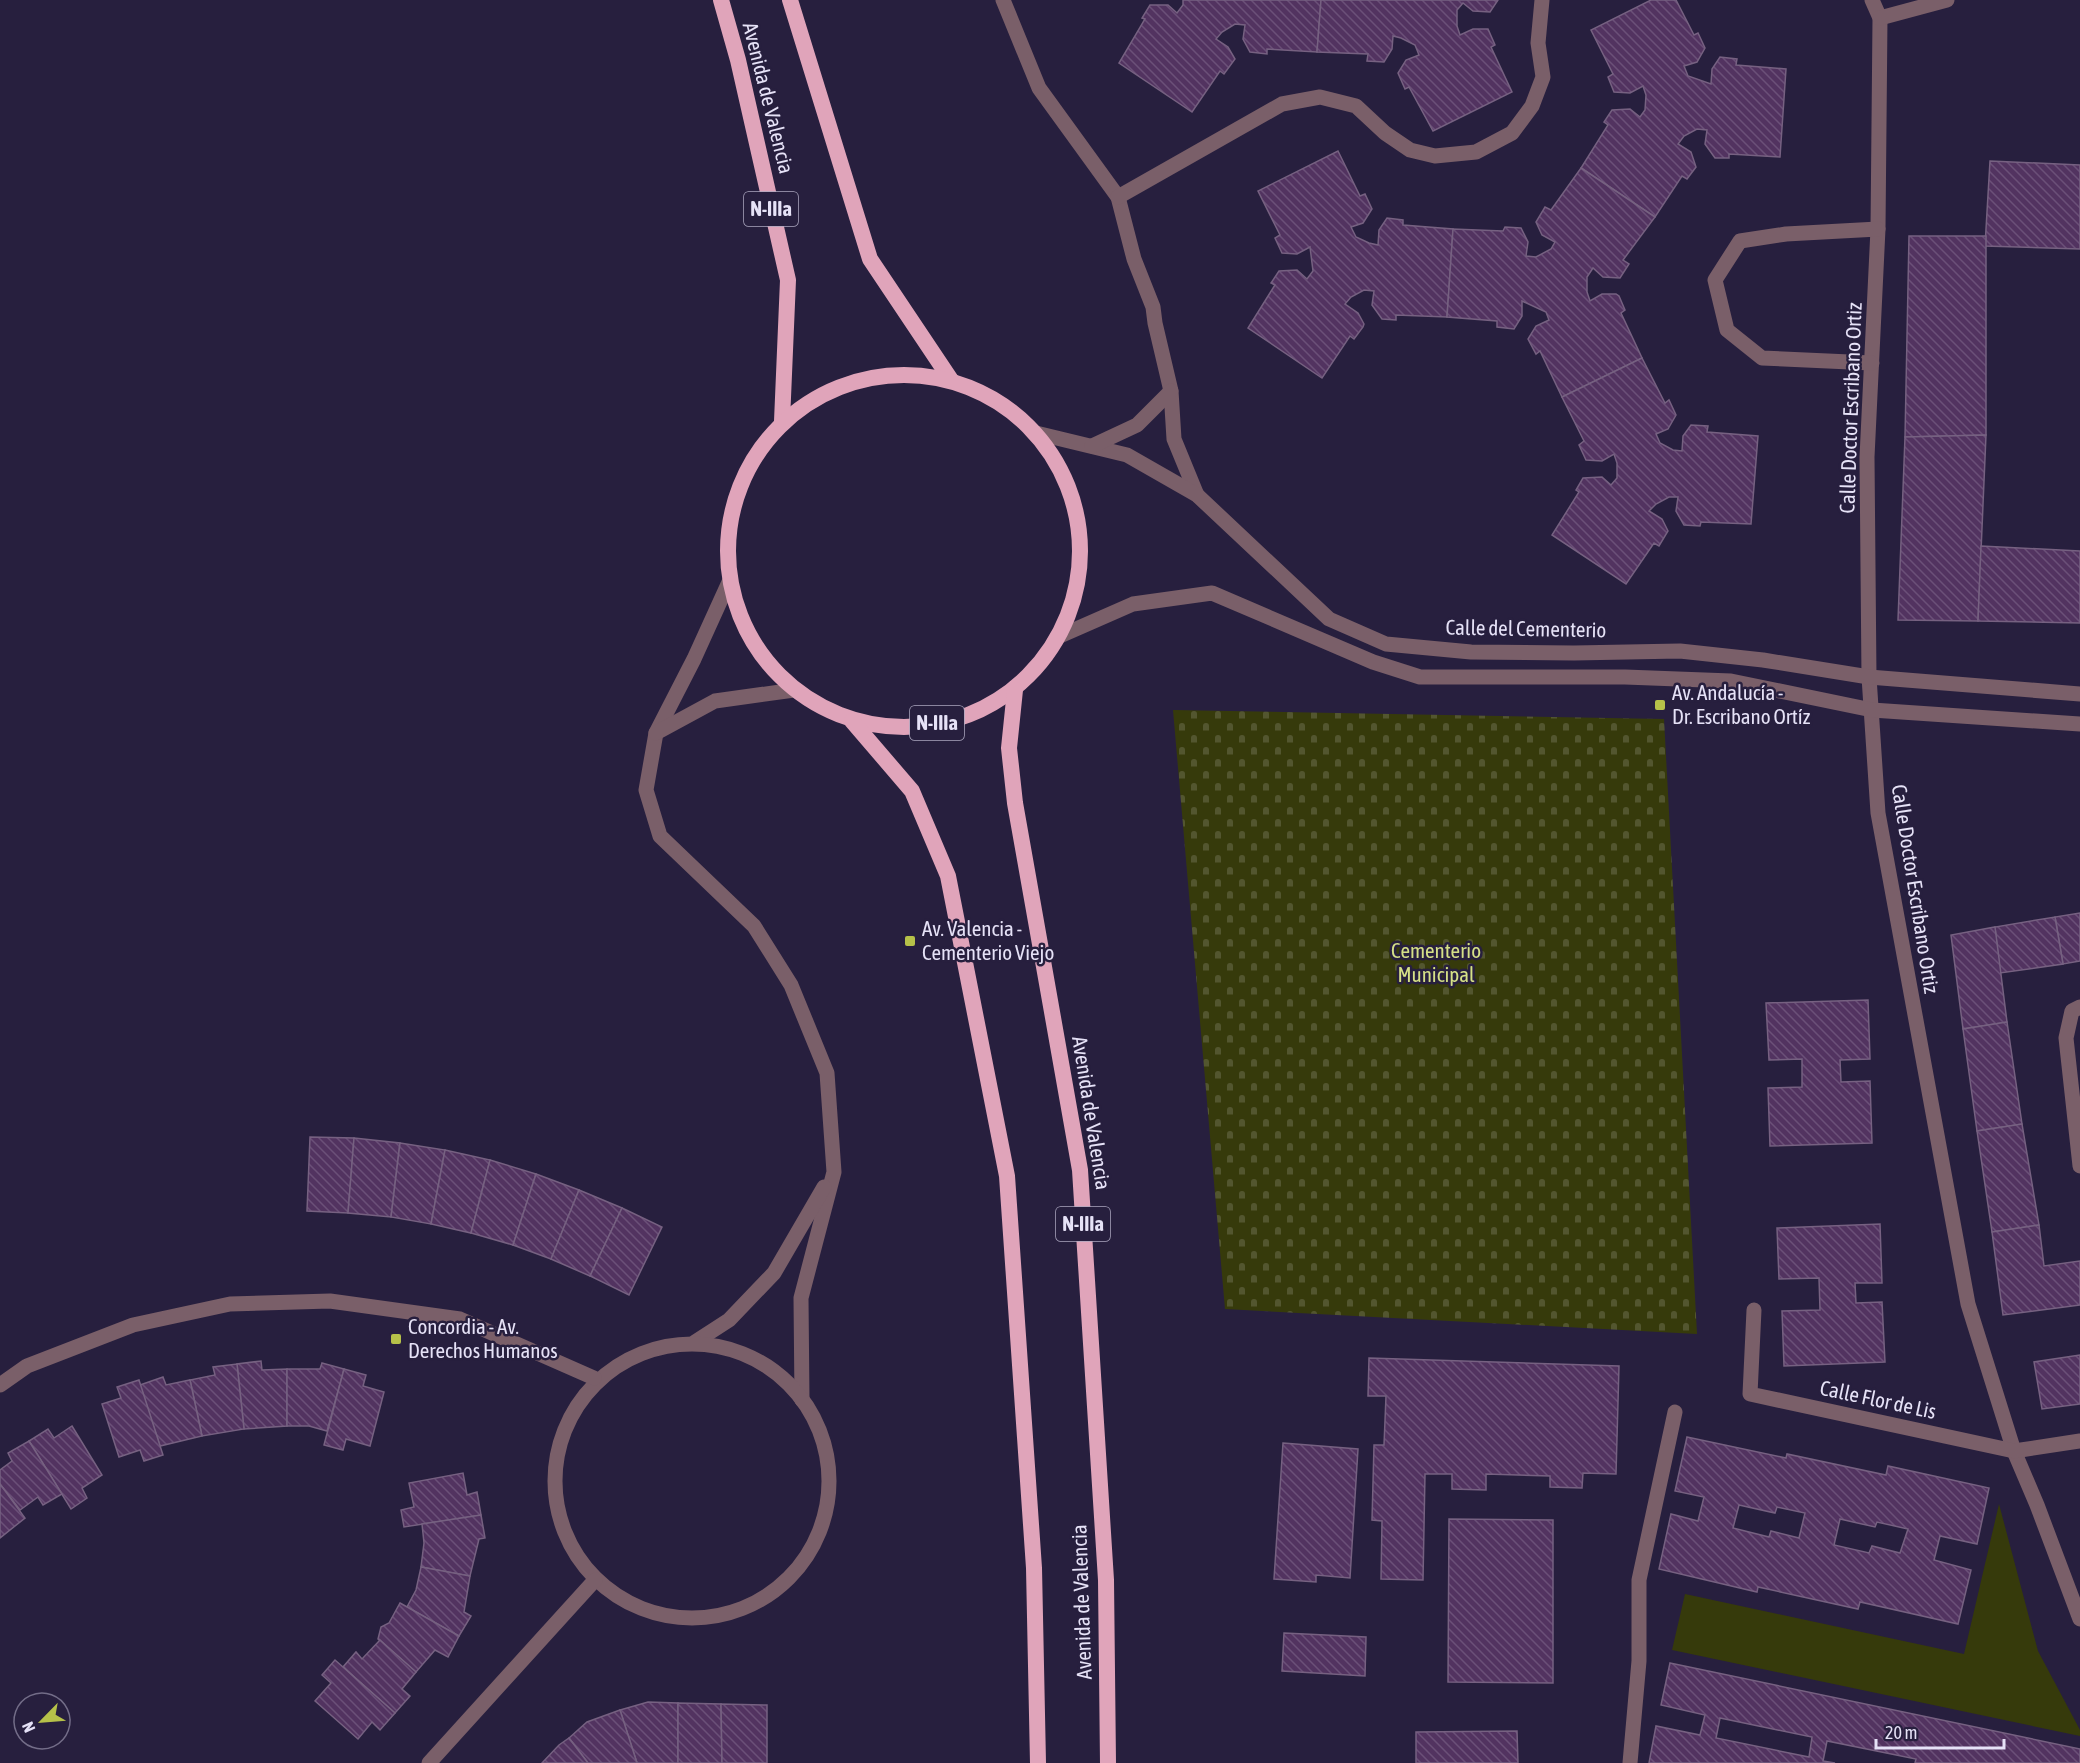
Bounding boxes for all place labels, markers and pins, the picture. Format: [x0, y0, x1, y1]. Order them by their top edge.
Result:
place label: Av. Andalucía - Dr. Escribano Ortíz [1672, 680, 1811, 728]
marker: Av. Andalucía - Dr. Escribano Ortíz [1653, 698, 1667, 712]
place label: Av. Valencia - Cementerio Viejo [922, 916, 1054, 964]
marker: Av. Valencia - Cementerio Viejo [903, 934, 917, 948]
place label: Concordia - Av. Derechos Humanos [408, 1314, 558, 1362]
marker: Concordia - Av. Derechos Humanos [389, 1332, 403, 1346]

